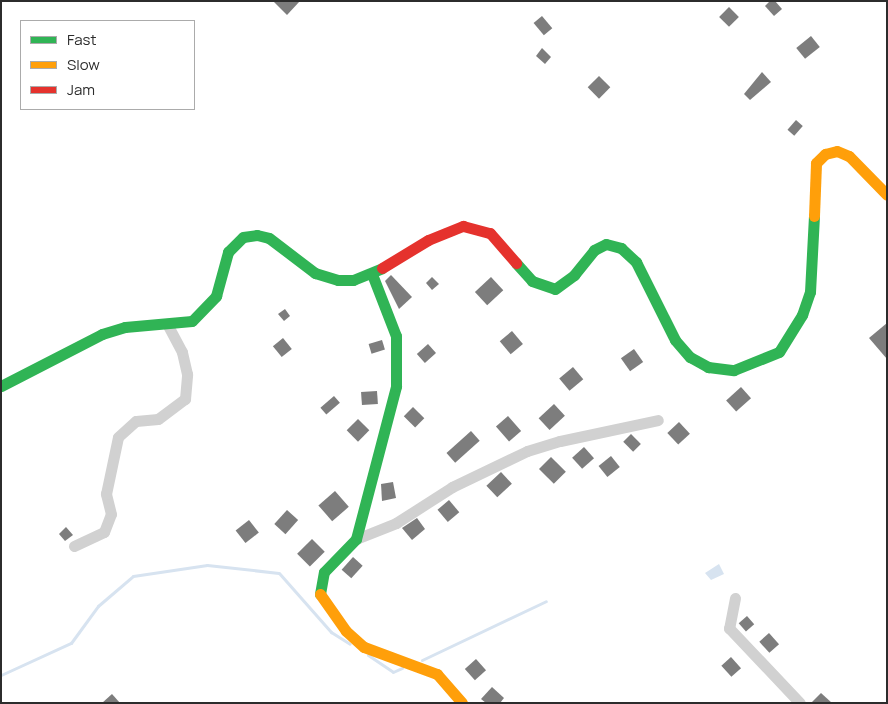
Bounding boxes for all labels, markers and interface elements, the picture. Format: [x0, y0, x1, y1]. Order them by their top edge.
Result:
legend [20, 20, 195, 110]
text: Fast [67, 29, 96, 50]
text: Slow [67, 54, 100, 75]
text: Jam [67, 79, 95, 100]

